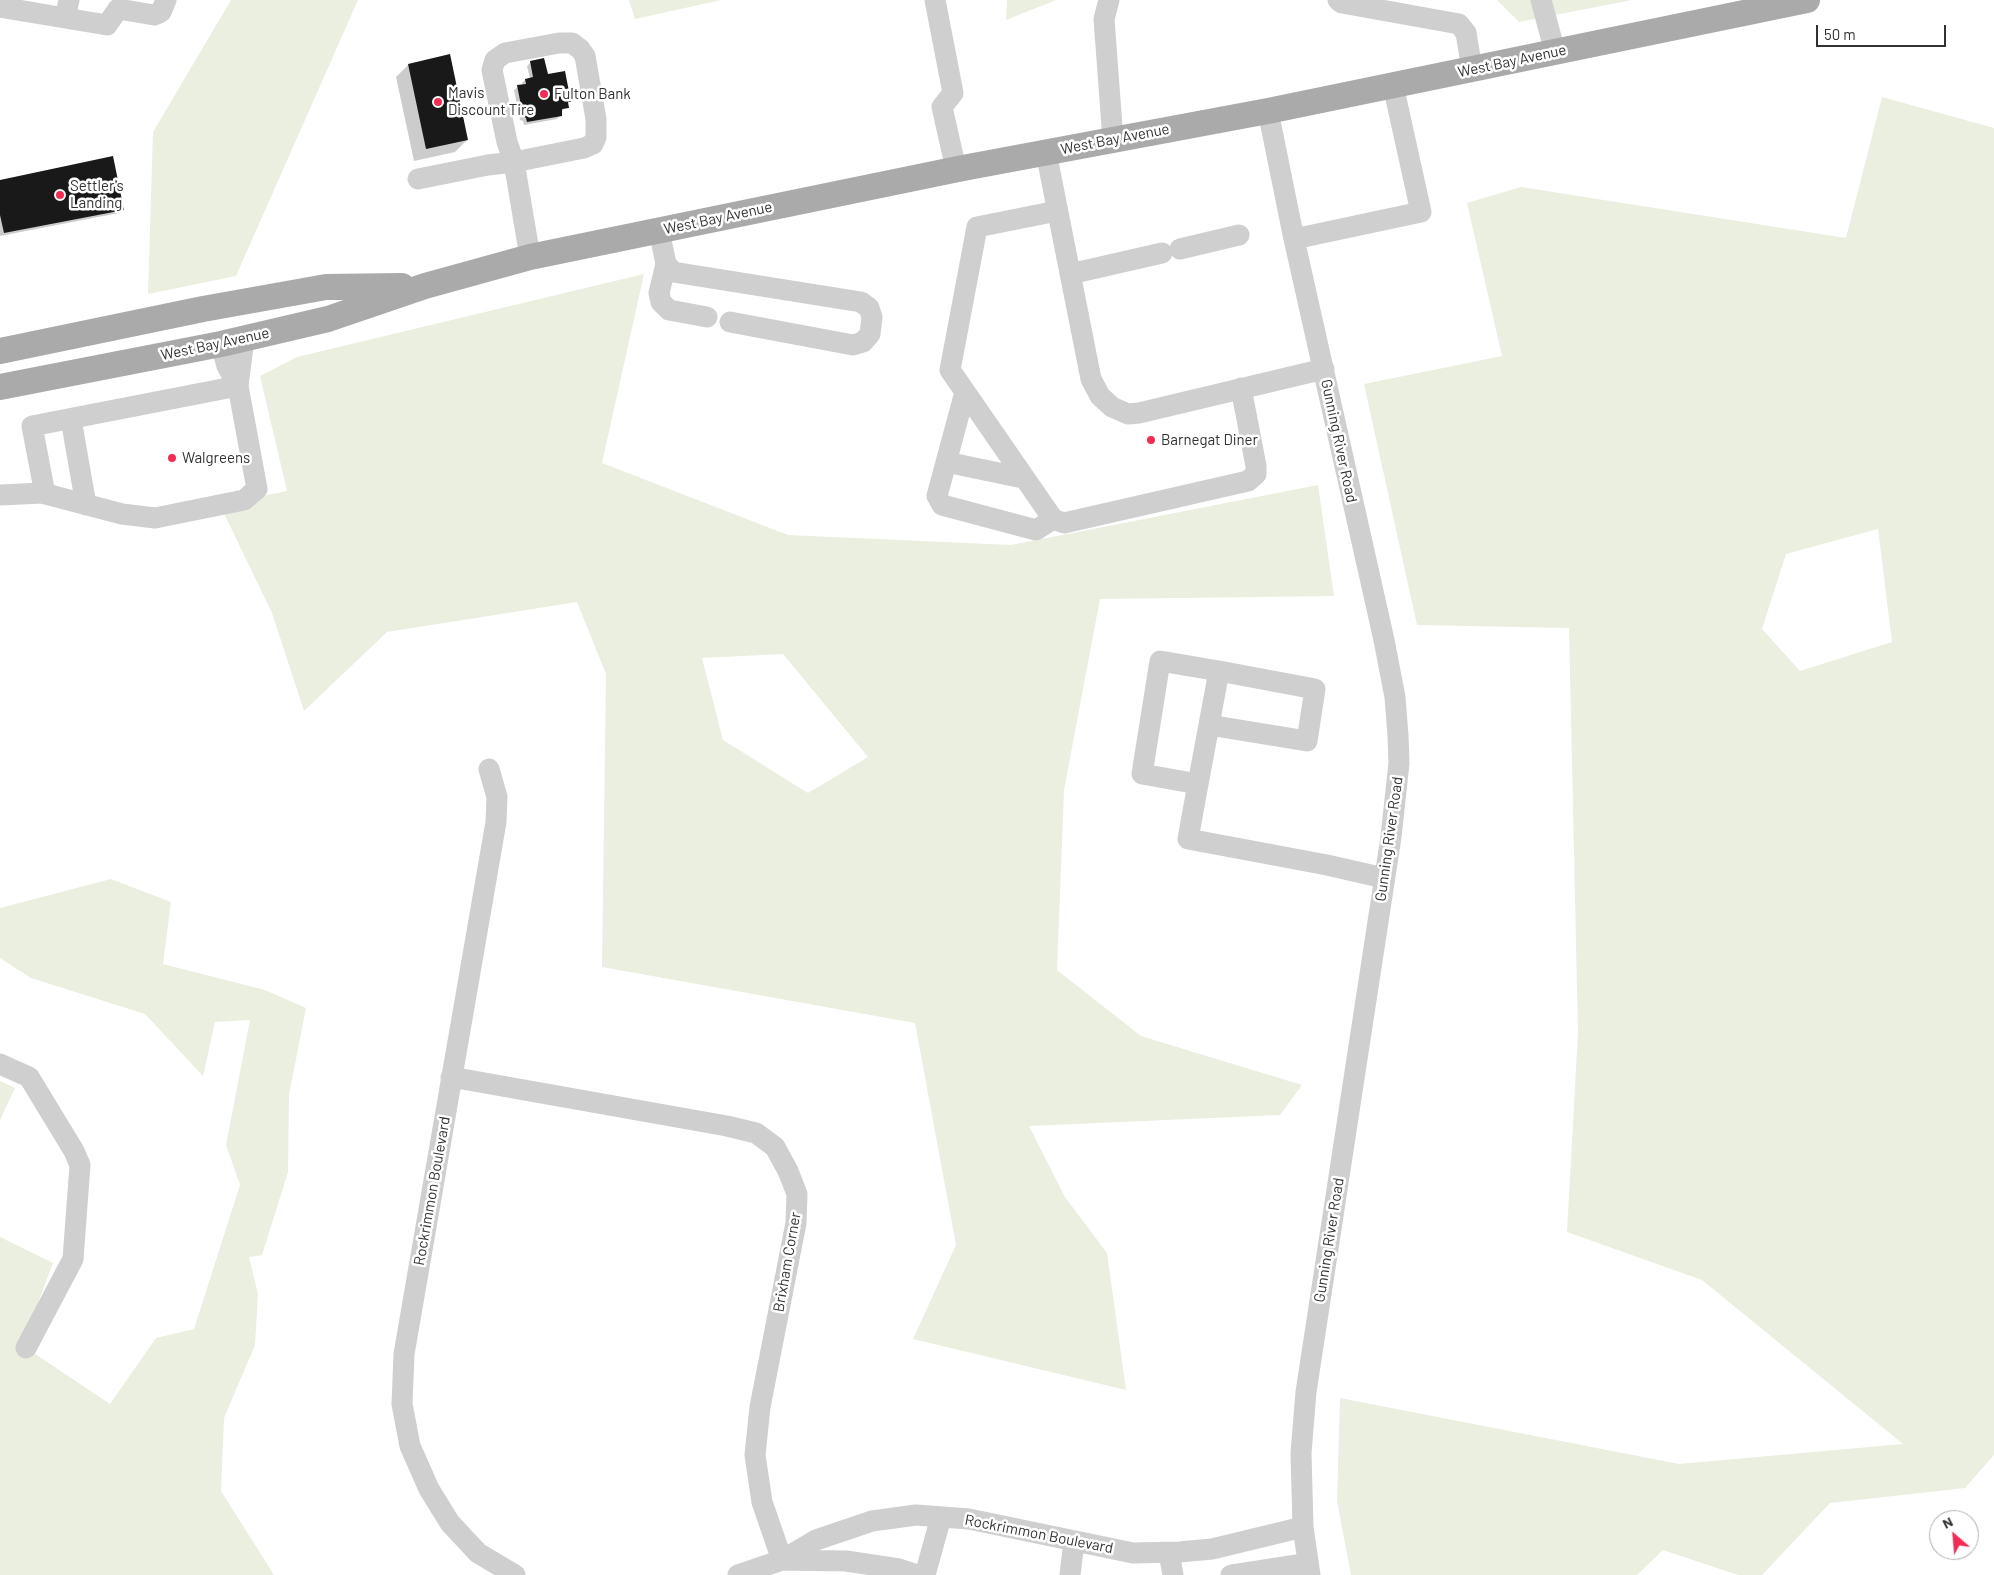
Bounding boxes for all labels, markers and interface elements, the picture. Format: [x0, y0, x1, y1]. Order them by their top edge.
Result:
scale bar [1819, 15, 1949, 47]
text: 50 m [1824, 25, 1856, 43]
street label: West Bay Avenue [1456, 41, 1568, 81]
place label: Mavis Discount Tire [448, 84, 534, 119]
place label: Fulton Bank [554, 85, 631, 103]
marker: Fulton Bank [538, 88, 550, 100]
marker: Mavis Discount Tire [432, 96, 444, 108]
street label: West Bay Avenue [1059, 120, 1171, 158]
place label: Settler's Landing [70, 177, 124, 212]
marker: Settler's Landing [54, 189, 66, 201]
street label: West Bay Avenue [662, 198, 774, 238]
street label: West Bay Avenue [159, 324, 271, 364]
street label: Gunning River Road [1317, 378, 1361, 504]
place label: Barnegat Diner [1161, 431, 1258, 449]
marker: Barnegat Diner [1145, 434, 1157, 446]
place label: Walgreens [182, 449, 250, 467]
marker: Walgreens [166, 452, 178, 464]
street label: Gunning River Road [1371, 775, 1407, 903]
street label: Rockrimmon Boulevard [410, 1115, 454, 1267]
street label: Gunning River Road [1310, 1176, 1348, 1304]
street label: Brixham Corner [769, 1211, 805, 1313]
north arrow [1929, 1510, 1979, 1560]
street label: Rockrimmon Boulevard [963, 1511, 1115, 1557]
text: N [1939, 1512, 1955, 1532]

